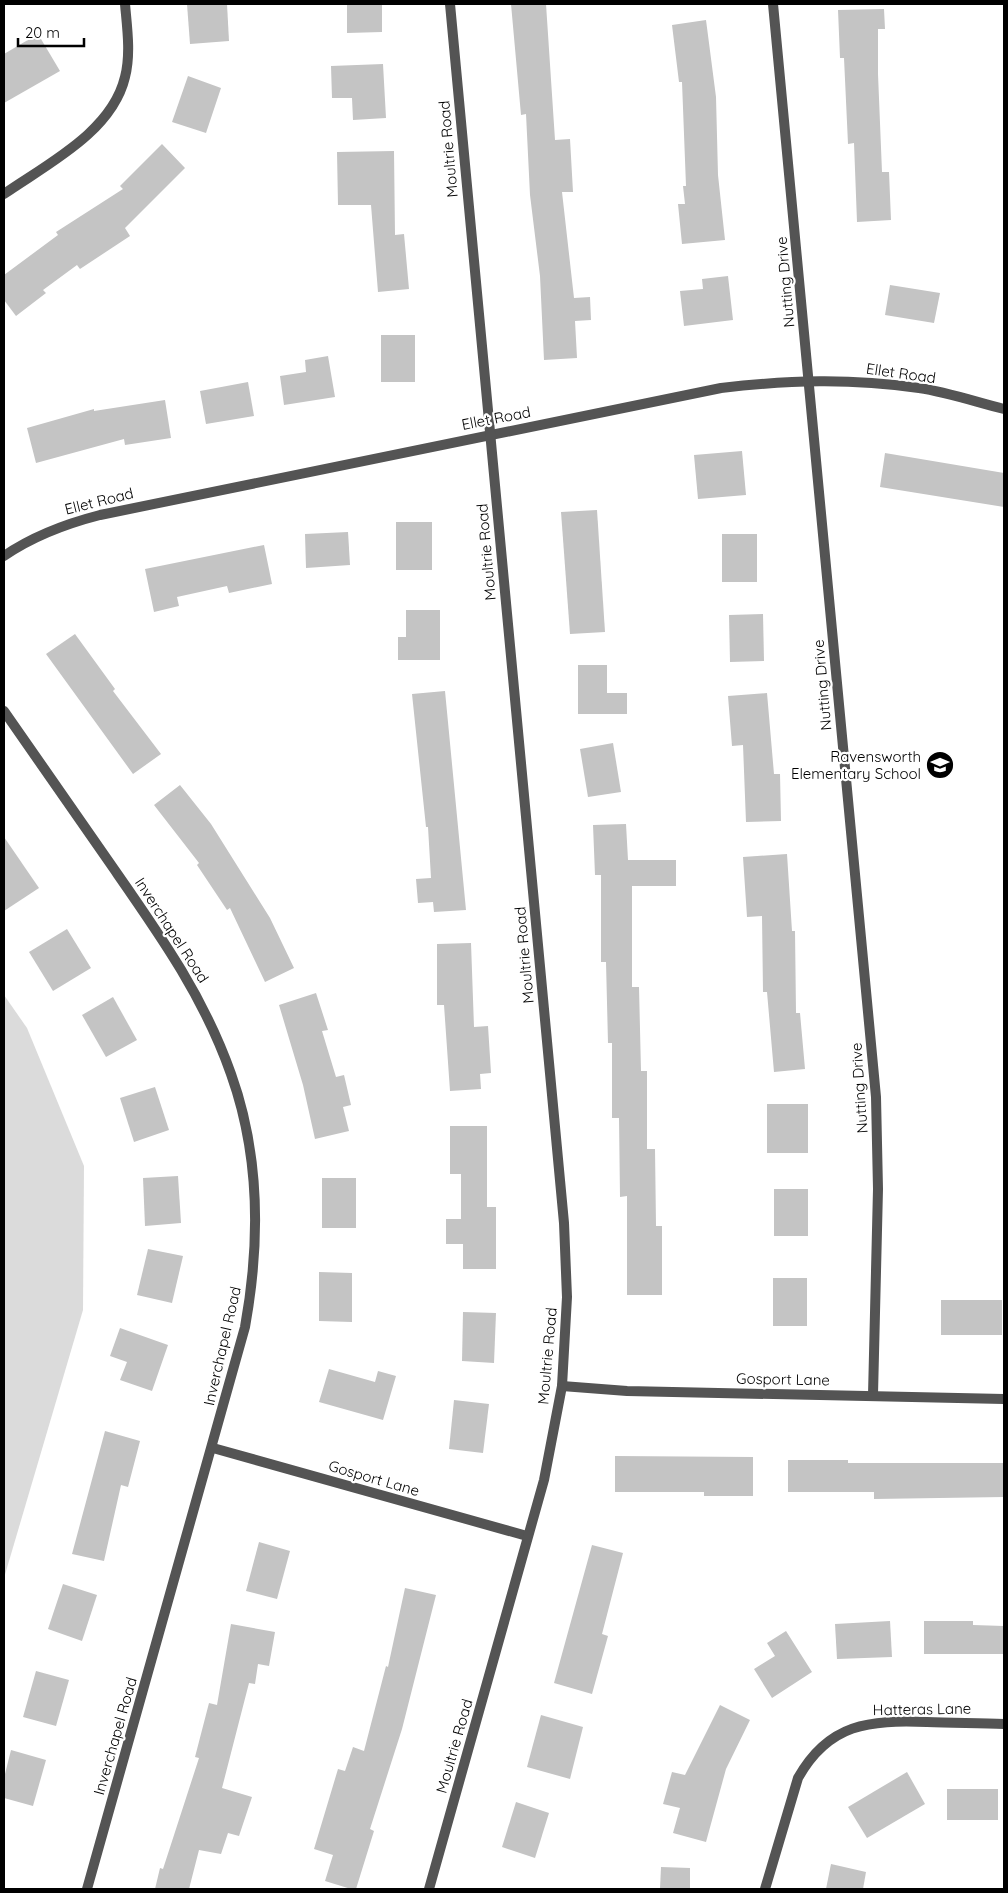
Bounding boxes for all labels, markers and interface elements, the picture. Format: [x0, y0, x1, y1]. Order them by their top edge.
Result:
scale bar [18, 15, 84, 47]
text: 20 m [25, 23, 60, 42]
street label: Moultrie Road [434, 100, 462, 198]
street label: Nutting Drive [772, 236, 798, 328]
street label: Ellet Road [865, 359, 937, 387]
street label: Ellet Road [460, 402, 532, 434]
street label: Ellet Road [63, 483, 135, 519]
street label: Moultrie Road [472, 503, 500, 601]
street label: Nutting Drive [809, 639, 835, 731]
place label: Ravensworth Elementary School [791, 747, 921, 783]
school or university icon: Ravensworth Elementary School [925, 750, 955, 780]
street label: Inverchapel Road [131, 874, 213, 986]
street label: Moultrie Road [510, 906, 538, 1004]
street label: Nutting Drive [846, 1042, 872, 1134]
street label: Inverchapel Road [199, 1285, 245, 1407]
street label: Moultrie Road [533, 1307, 561, 1405]
street label: Gosport Lane [736, 1369, 830, 1389]
street label: Gosport Lane [326, 1456, 422, 1500]
street label: Inverchapel Road [89, 1675, 141, 1797]
street label: Moultrie Road [431, 1697, 477, 1795]
street label: Hatteras Lane [873, 1699, 971, 1719]

